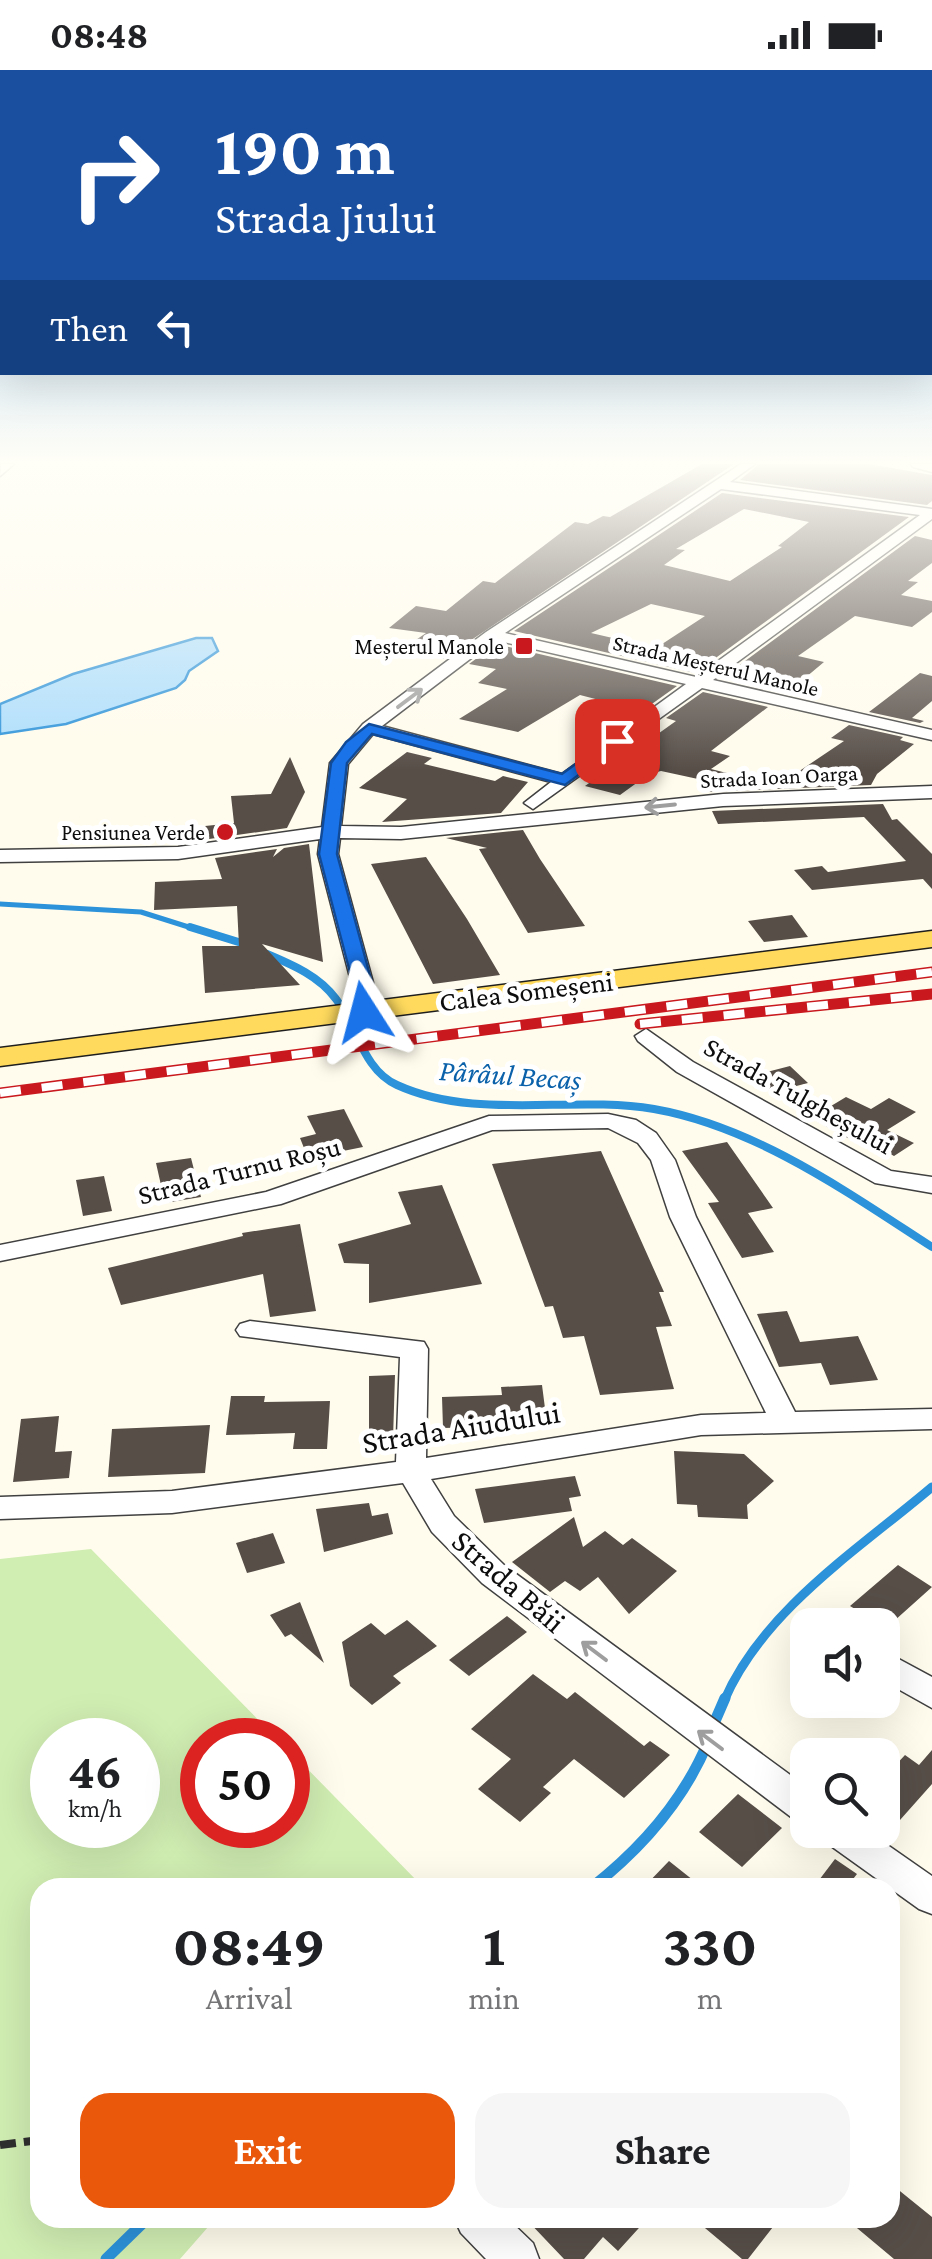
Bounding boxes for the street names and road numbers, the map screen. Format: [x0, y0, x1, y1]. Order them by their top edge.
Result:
street label: Strada Meșterul Manole [610, 630, 821, 703]
street label: Strada Ioan Oarga [700, 760, 858, 793]
street label: Calea Someșeni [437, 965, 615, 1020]
street label: Strada Tulgheșului [698, 1031, 899, 1162]
street label: Strada Turnu Roșu [135, 1130, 344, 1213]
street label: Strada Aiudului [359, 1394, 563, 1460]
street label: Strada Băii [445, 1522, 573, 1640]

